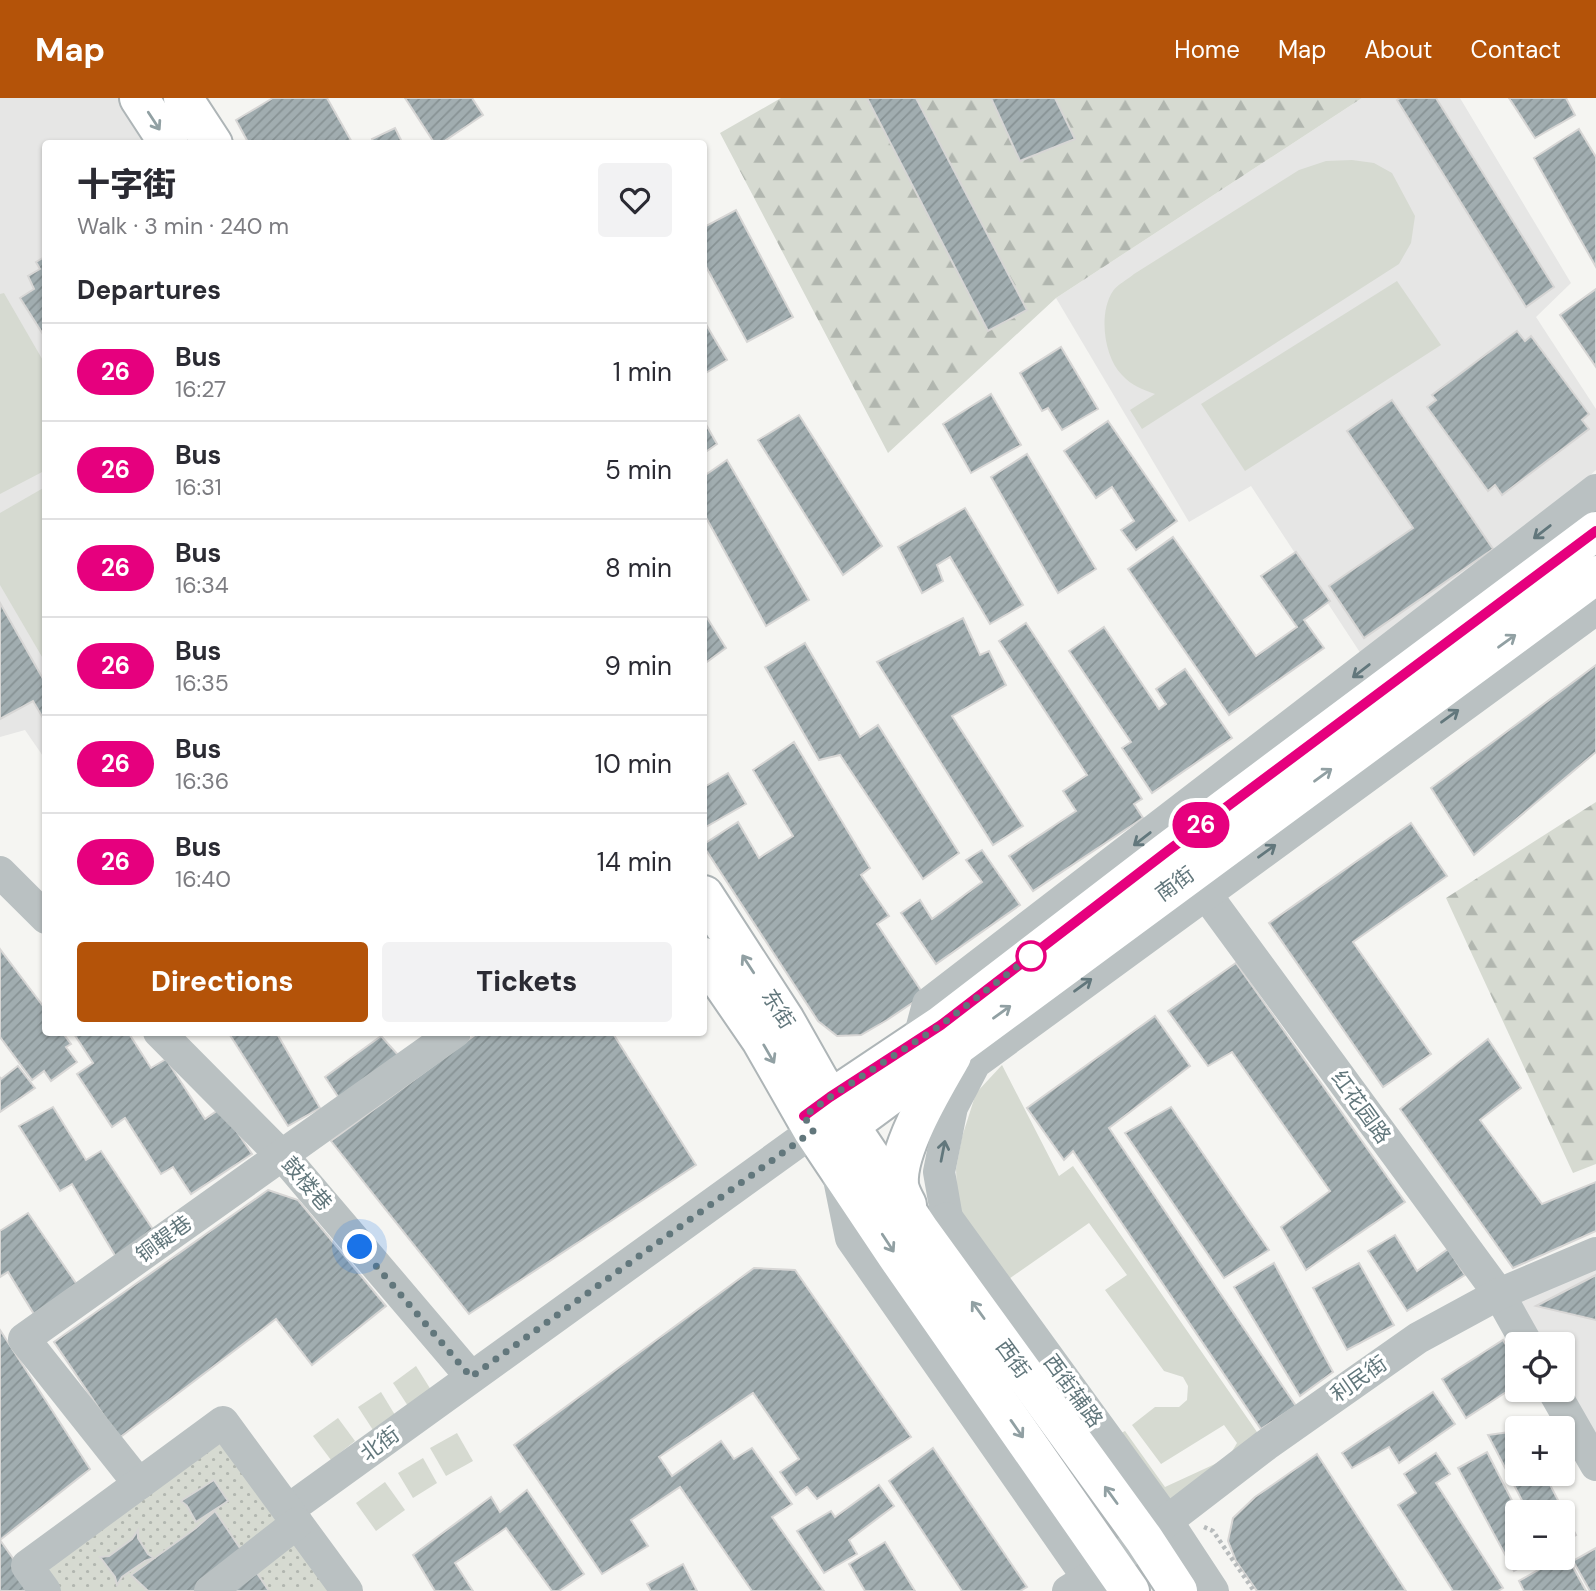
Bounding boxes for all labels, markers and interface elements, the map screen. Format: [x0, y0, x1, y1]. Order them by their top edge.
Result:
text: Map [35, 28, 105, 71]
text: Home [1174, 34, 1240, 65]
text: Map [1278, 34, 1326, 65]
text: About [1364, 34, 1433, 65]
text: Contact [1471, 34, 1561, 65]
one-way arrow [147, 111, 161, 130]
text: 十字街 [77, 163, 176, 206]
button: heart [598, 163, 672, 237]
text: Walk · 3 min · 240 m [77, 211, 289, 241]
text: Departures [77, 273, 221, 307]
text: Bus [175, 340, 221, 374]
text: 1 min [613, 355, 672, 389]
text: 26 [101, 356, 130, 387]
text: 16:27 [175, 374, 226, 404]
text: Bus [175, 438, 221, 472]
text: 5 min [605, 453, 672, 487]
text: 26 [101, 454, 130, 485]
text: 16:31 [175, 472, 222, 502]
one-way arrow [1533, 525, 1552, 539]
text: Bus [175, 536, 221, 570]
text: 8 min [605, 551, 672, 585]
text: 26 [101, 552, 130, 583]
text: 16:34 [175, 570, 229, 600]
one-way arrow [1497, 633, 1515, 648]
text: Bus [175, 634, 221, 668]
text: 9 min [604, 649, 672, 683]
text: 26 [101, 650, 130, 681]
one-way arrow [1353, 663, 1371, 678]
text: 16:35 [175, 668, 229, 698]
one-way arrow [1440, 709, 1459, 724]
text: Bus [175, 732, 221, 766]
text: 10 min [595, 747, 672, 781]
text: 26 [101, 748, 130, 779]
text: 16:36 [175, 766, 229, 796]
one-way arrow [1313, 768, 1332, 782]
line badge: 26 [1170, 802, 1232, 848]
text: 26 [1186, 809, 1216, 840]
text: Bus [175, 830, 221, 864]
one-way arrow [1133, 832, 1152, 846]
one-way arrow [1257, 844, 1276, 859]
text: 14 min [597, 845, 672, 879]
text: 26 [101, 846, 130, 877]
street label: 南街 [1150, 860, 1200, 908]
text: 16:40 [175, 864, 231, 894]
unlabelled marker [1016, 941, 1046, 971]
button: Directions [77, 942, 368, 1022]
button: Tickets [382, 942, 672, 1022]
one-way arrow [741, 954, 755, 974]
one-way arrow [1073, 978, 1092, 992]
street label: 东街 [755, 984, 801, 1034]
one-way arrow [992, 1005, 1011, 1019]
one-way arrow [762, 1044, 776, 1064]
street label: 红花园路 [1325, 1065, 1397, 1149]
one-way arrow [937, 1140, 951, 1163]
street label: 鼓楼巷 [276, 1151, 338, 1217]
street label: 铜鞮巷 [130, 1209, 198, 1269]
your location [342, 1229, 377, 1264]
one-way arrow [881, 1232, 895, 1252]
one-way arrow [970, 1302, 985, 1320]
map controls [1505, 1332, 1575, 1570]
button: locate [1505, 1332, 1575, 1402]
street label: 西街 [989, 1334, 1037, 1384]
street label: 西街辅路 [1037, 1349, 1109, 1433]
street label: 利民街 [1325, 1349, 1393, 1409]
button: + [1505, 1416, 1575, 1486]
one-way arrow [1010, 1419, 1024, 1438]
street label: 北街 [355, 1420, 405, 1468]
one-way arrow [1104, 1486, 1118, 1505]
button: − [1505, 1500, 1575, 1570]

